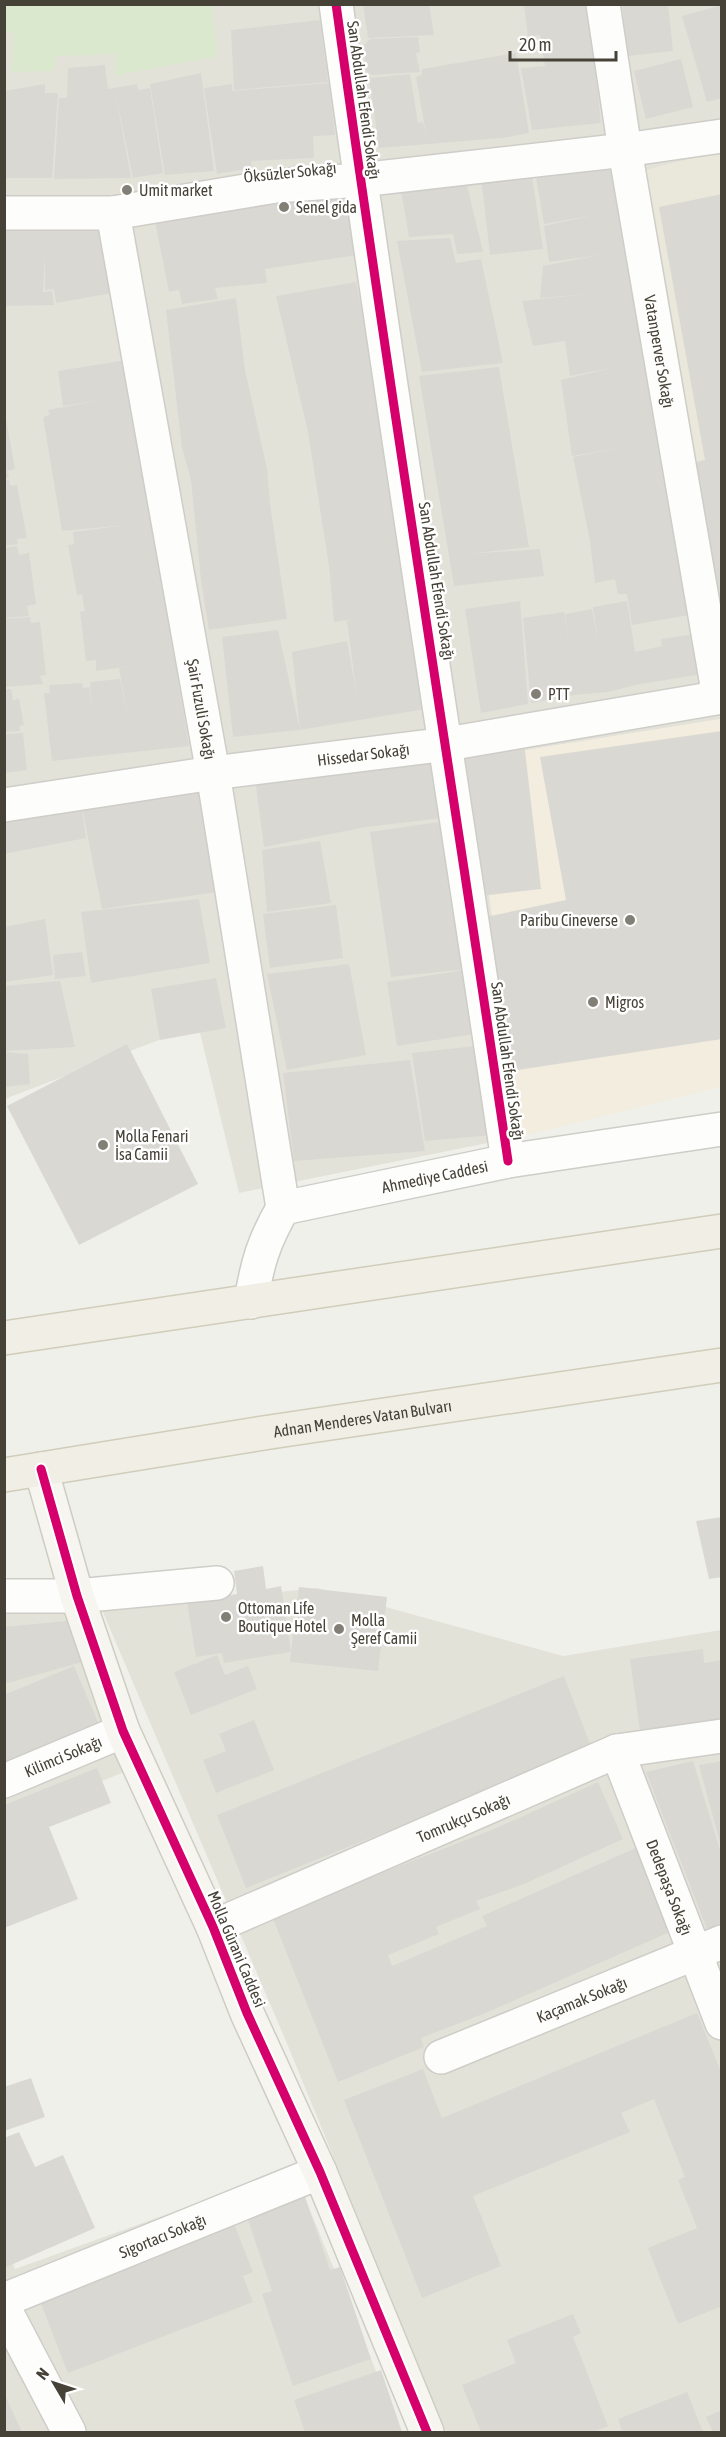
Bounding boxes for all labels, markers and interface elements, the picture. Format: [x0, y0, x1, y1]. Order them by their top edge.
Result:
street label: San Abdullah Efendi Sokağı [343, 20, 384, 180]
scale bar [510, 24, 616, 62]
text: 20 m [519, 34, 551, 55]
street label: Öksüzler Sokağı [243, 158, 337, 187]
place label: Umit market [139, 181, 213, 199]
marker: Umit market [120, 183, 134, 197]
place label: Senel gida [296, 198, 357, 217]
marker: Senel gida [277, 200, 291, 214]
street label: Vatanperver Sokağı [641, 294, 678, 409]
street label: San Abdullah Efendi Sokağı [415, 501, 458, 661]
street label: Şair Fuzuli Sokağı [183, 657, 219, 761]
place label: PTT [548, 685, 570, 703]
marker: PTT [529, 687, 543, 701]
street label: Hissedar Sokağı [316, 740, 411, 769]
place label: Paribu Cineverse [520, 911, 618, 929]
marker: Paribu Cineverse [623, 913, 637, 927]
street label: San Abdullah Efendi Sokağı [487, 981, 528, 1141]
place label: Migros [605, 993, 645, 1012]
marker: Migros [586, 995, 600, 1009]
place label: Molla Fenari İsa Camii [115, 1127, 188, 1163]
marker: Molla Fenari İsa Camii [96, 1138, 110, 1152]
street label: Ahmediye Caddesi [380, 1156, 489, 1196]
street label: Adnan Menderes Vatan Bulvarı [272, 1396, 453, 1440]
place label: Ottoman Life Boutique Hotel [238, 1599, 327, 1636]
marker: Ottoman Life Boutique Hotel [219, 1610, 233, 1624]
place label: Molla Şeref Camii [351, 1611, 417, 1648]
marker: Molla Şeref Camii [332, 1622, 346, 1636]
street label: Kilimci Sokağı [22, 1732, 104, 1780]
street label: Tomrukçu Sokağı [414, 1790, 513, 1846]
street label: Dedepaşa Sokağı [643, 1837, 696, 1937]
street label: Molla Gürani Caddesi [204, 1888, 270, 2010]
street label: Kaçamak Sokağı [534, 1973, 629, 2026]
street label: Sigortacı Sokağı [116, 2210, 209, 2261]
north arrow [24, 2353, 84, 2413]
text: N [32, 2364, 52, 2383]

